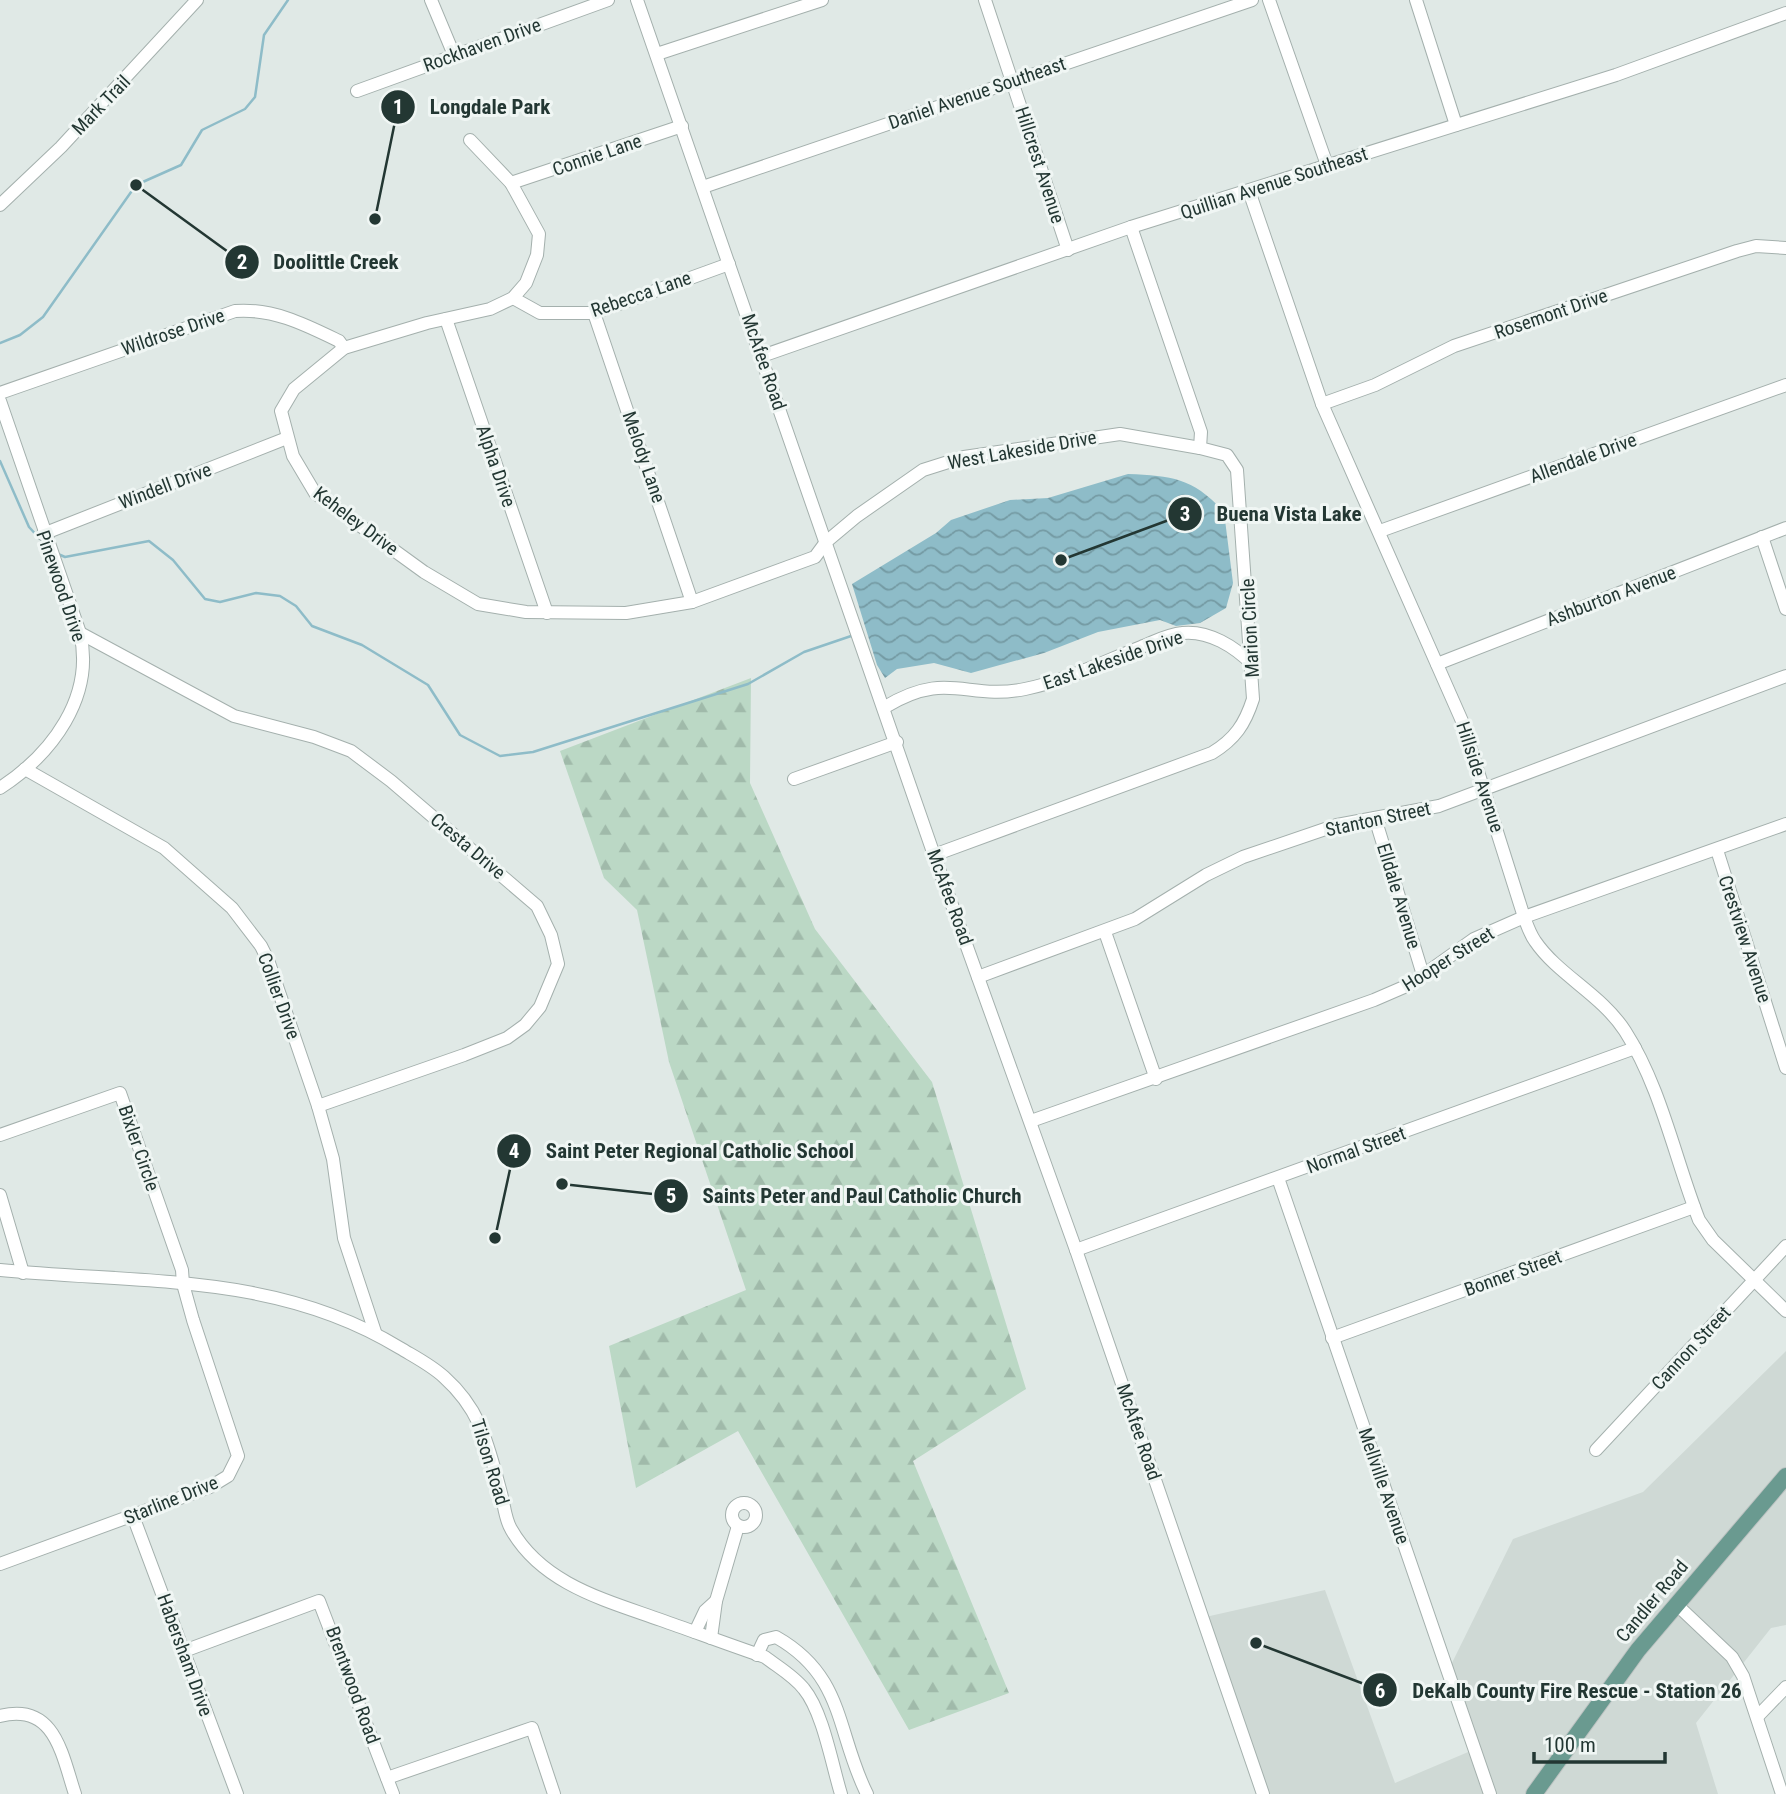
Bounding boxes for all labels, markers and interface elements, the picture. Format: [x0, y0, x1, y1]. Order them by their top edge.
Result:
street label: Rockhaven Drive [420, 13, 544, 77]
street label: Daniel Avenue Southeast [885, 52, 1069, 134]
street label: Mark Trail [67, 70, 135, 140]
callout: Longdale Park [380, 86, 564, 128]
text: 1 [393, 95, 403, 119]
text: Longdale Park [430, 95, 551, 119]
street label: Hillcrest Avenue [1010, 104, 1070, 226]
street label: Connie Lane [549, 129, 645, 181]
street label: Quillian Avenue Southeast [1178, 142, 1370, 224]
callout: Doolittle Creek [225, 241, 413, 283]
text: 2 [237, 250, 247, 274]
text: Doolittle Creek [273, 250, 400, 274]
street label: Rebecca Lane [588, 266, 694, 322]
street label: Rosemont Drive [1491, 284, 1611, 344]
street label: Wildrose Drive [118, 304, 228, 360]
street label: McAfee Road [737, 311, 791, 413]
street label: Melody Lane [618, 408, 670, 506]
street label: Alpha Drive [471, 422, 521, 510]
street label: West Lakeside Drive [946, 426, 1098, 474]
street label: Allendale Drive [1527, 428, 1640, 488]
street label: Windell Drive [115, 458, 215, 514]
street label: Keheley Drive [309, 482, 403, 560]
callout: Buena Vista Lake [1168, 493, 1376, 535]
text: 3 [1180, 502, 1190, 526]
text: Buena Vista Lake [1216, 502, 1362, 526]
street label: Pinewood Drive [31, 527, 91, 645]
street label: Ashburton Avenue [1543, 561, 1679, 631]
street label: Marion Circle [1236, 578, 1264, 678]
street label: East Lakeside Drive [1040, 625, 1186, 695]
street label: Hillside Avenue [1451, 719, 1509, 835]
street label: Stanton Street [1323, 797, 1433, 841]
street label: Cresta Drive [426, 808, 510, 884]
street label: Elldale Avenue [1372, 841, 1426, 952]
street label: McAfee Road [922, 846, 978, 948]
street label: Crestview Avenue [1714, 872, 1776, 1006]
street label: Hooper Street [1398, 922, 1498, 996]
street label: Collier Drive [253, 950, 305, 1042]
street label: Bixler Circle [114, 1102, 164, 1194]
street label: Normal Street [1303, 1121, 1409, 1179]
callout: Saint Peter Regional Catholic School [497, 1130, 868, 1172]
text: 4 [509, 1139, 519, 1163]
text: Saint Peter Regional Catholic School [546, 1139, 854, 1163]
callout: Saints Peter and Paul Catholic Church [654, 1175, 1036, 1217]
text: 5 [666, 1184, 676, 1208]
text: Saints Peter and Paul Catholic Church [703, 1184, 1022, 1208]
street label: Bonner Street [1461, 1245, 1565, 1301]
street label: Cannon Street [1646, 1301, 1736, 1395]
street label: McAfee Road [1112, 1381, 1166, 1483]
street label: Tilson Road [466, 1416, 514, 1508]
street label: Mellville Avenue [1353, 1425, 1415, 1547]
street label: Starline Drive [121, 1471, 222, 1529]
street label: Candler Road [1611, 1555, 1693, 1647]
street label: Habersham Drive [152, 1591, 218, 1719]
street label: Brentwood Road [321, 1623, 385, 1747]
callout: DeKalb County Fire Rescue - Station 26 [1363, 1669, 1755, 1711]
text: 6 [1375, 1679, 1385, 1703]
text: DeKalb County Fire Rescue - Station 26 [1412, 1679, 1742, 1703]
scale bar [1534, 1720, 1665, 1764]
text: 100 m [1544, 1733, 1596, 1757]

